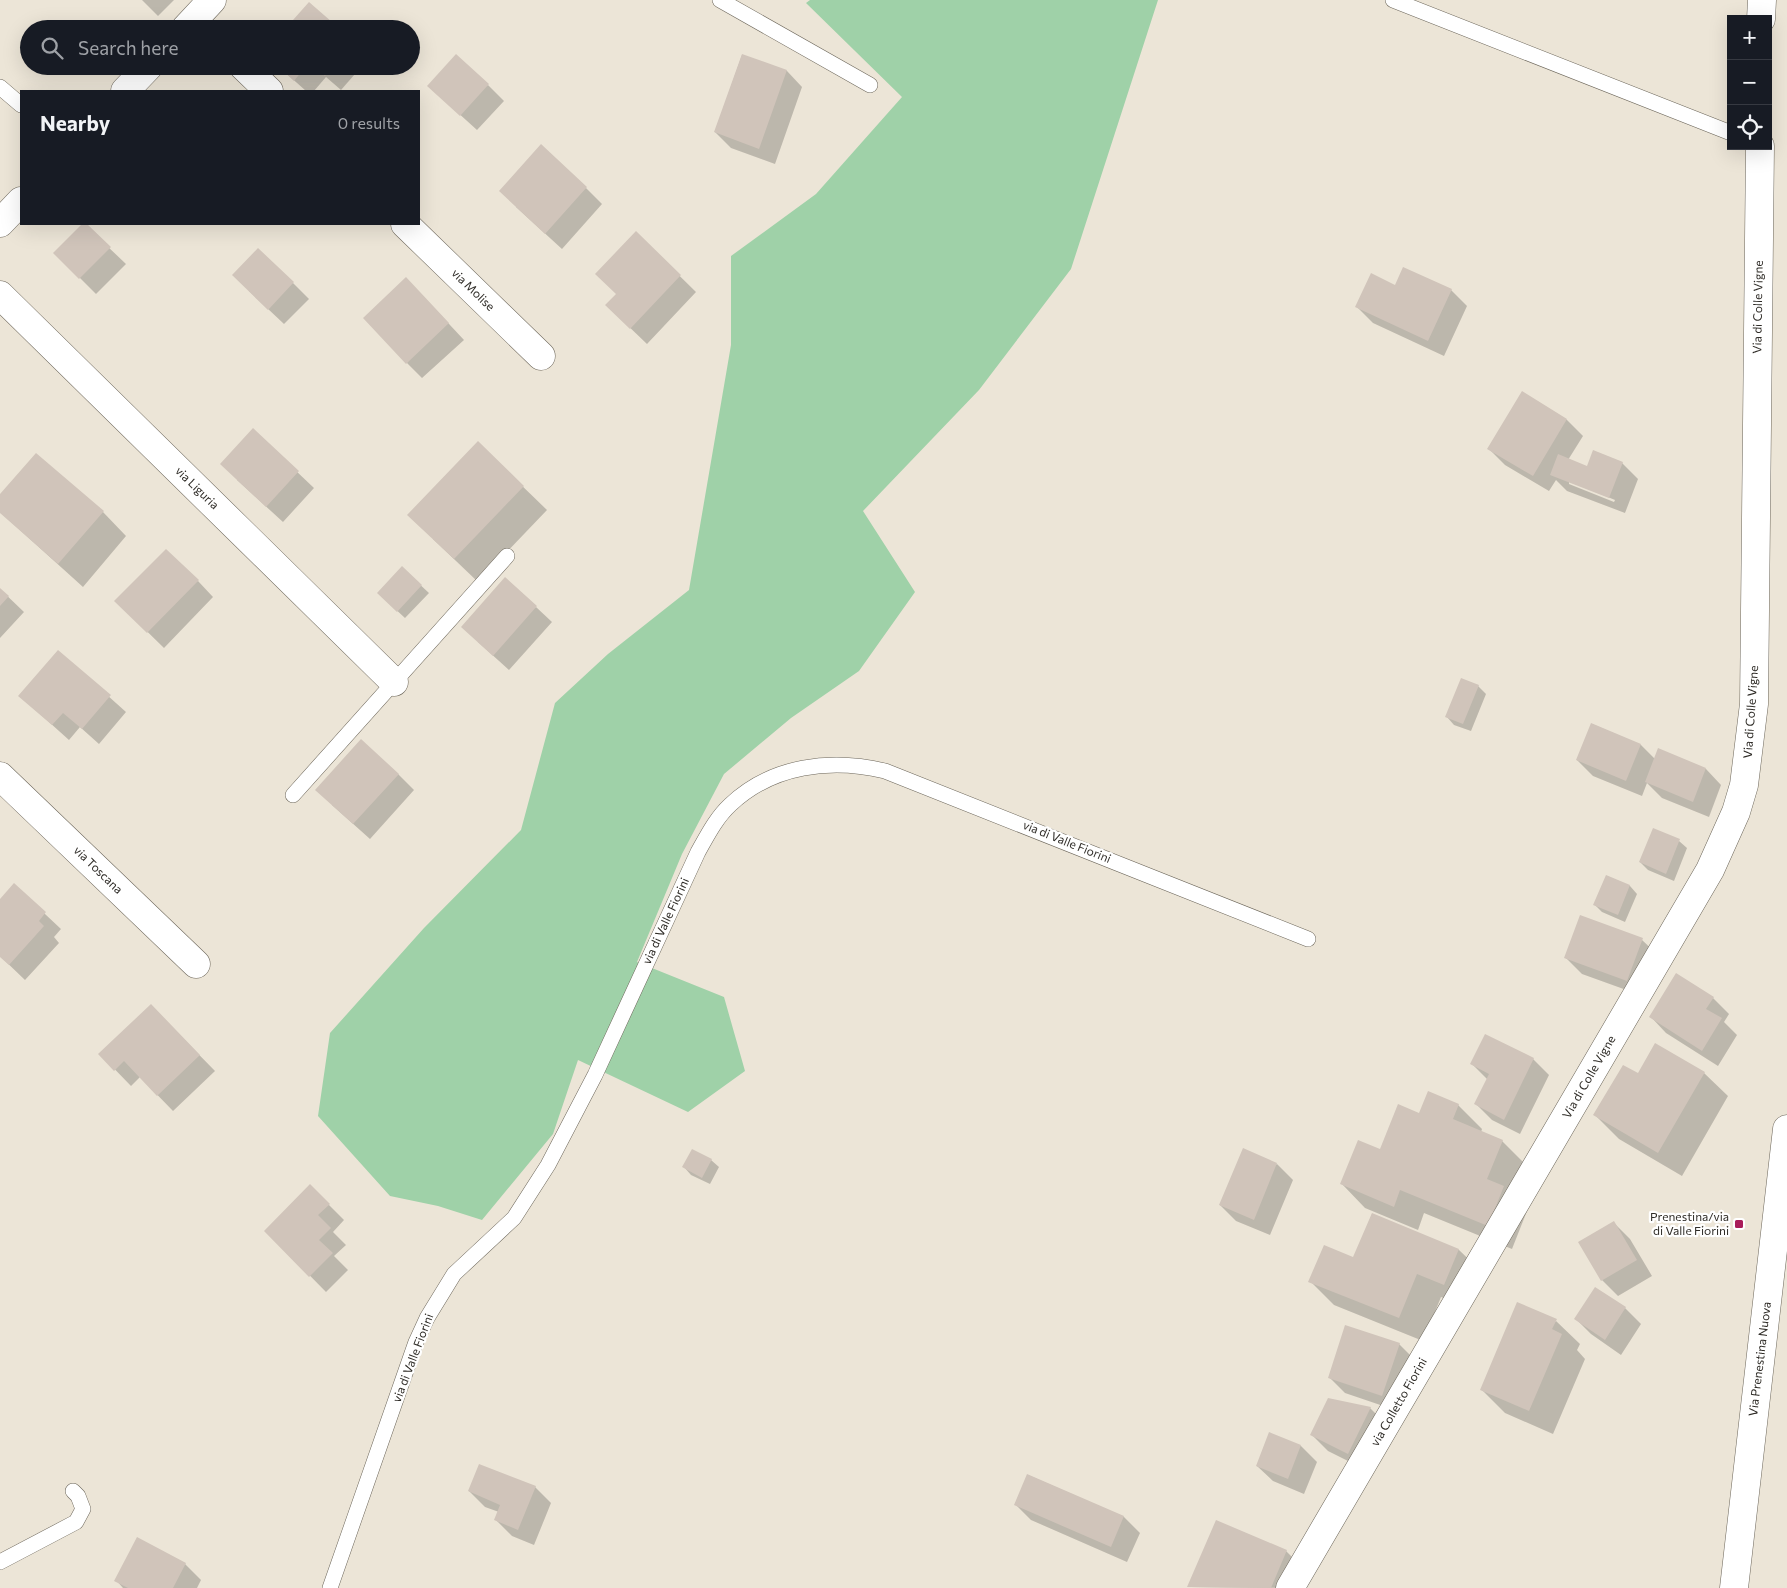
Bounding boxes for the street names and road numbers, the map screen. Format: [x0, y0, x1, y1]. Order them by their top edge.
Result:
street label: Via di Colle Vigne [1749, 260, 1765, 354]
street label: via Molise [449, 265, 498, 313]
street label: via Liguria [173, 463, 222, 511]
street label: Via di Colle Vigne [1740, 665, 1760, 759]
street label: via di Valle Fiorini [1021, 817, 1113, 865]
street label: via Toscana [71, 843, 126, 896]
street label: via di Valle Fiorini [639, 875, 691, 966]
street label: Via di Colle Vigne [1559, 1033, 1618, 1120]
street label: Via Prenestina Nuova [1745, 1301, 1773, 1417]
street label: via di Valle Fiorini [389, 1311, 435, 1404]
street label: via Colletto Fiorini [1367, 1355, 1429, 1448]

